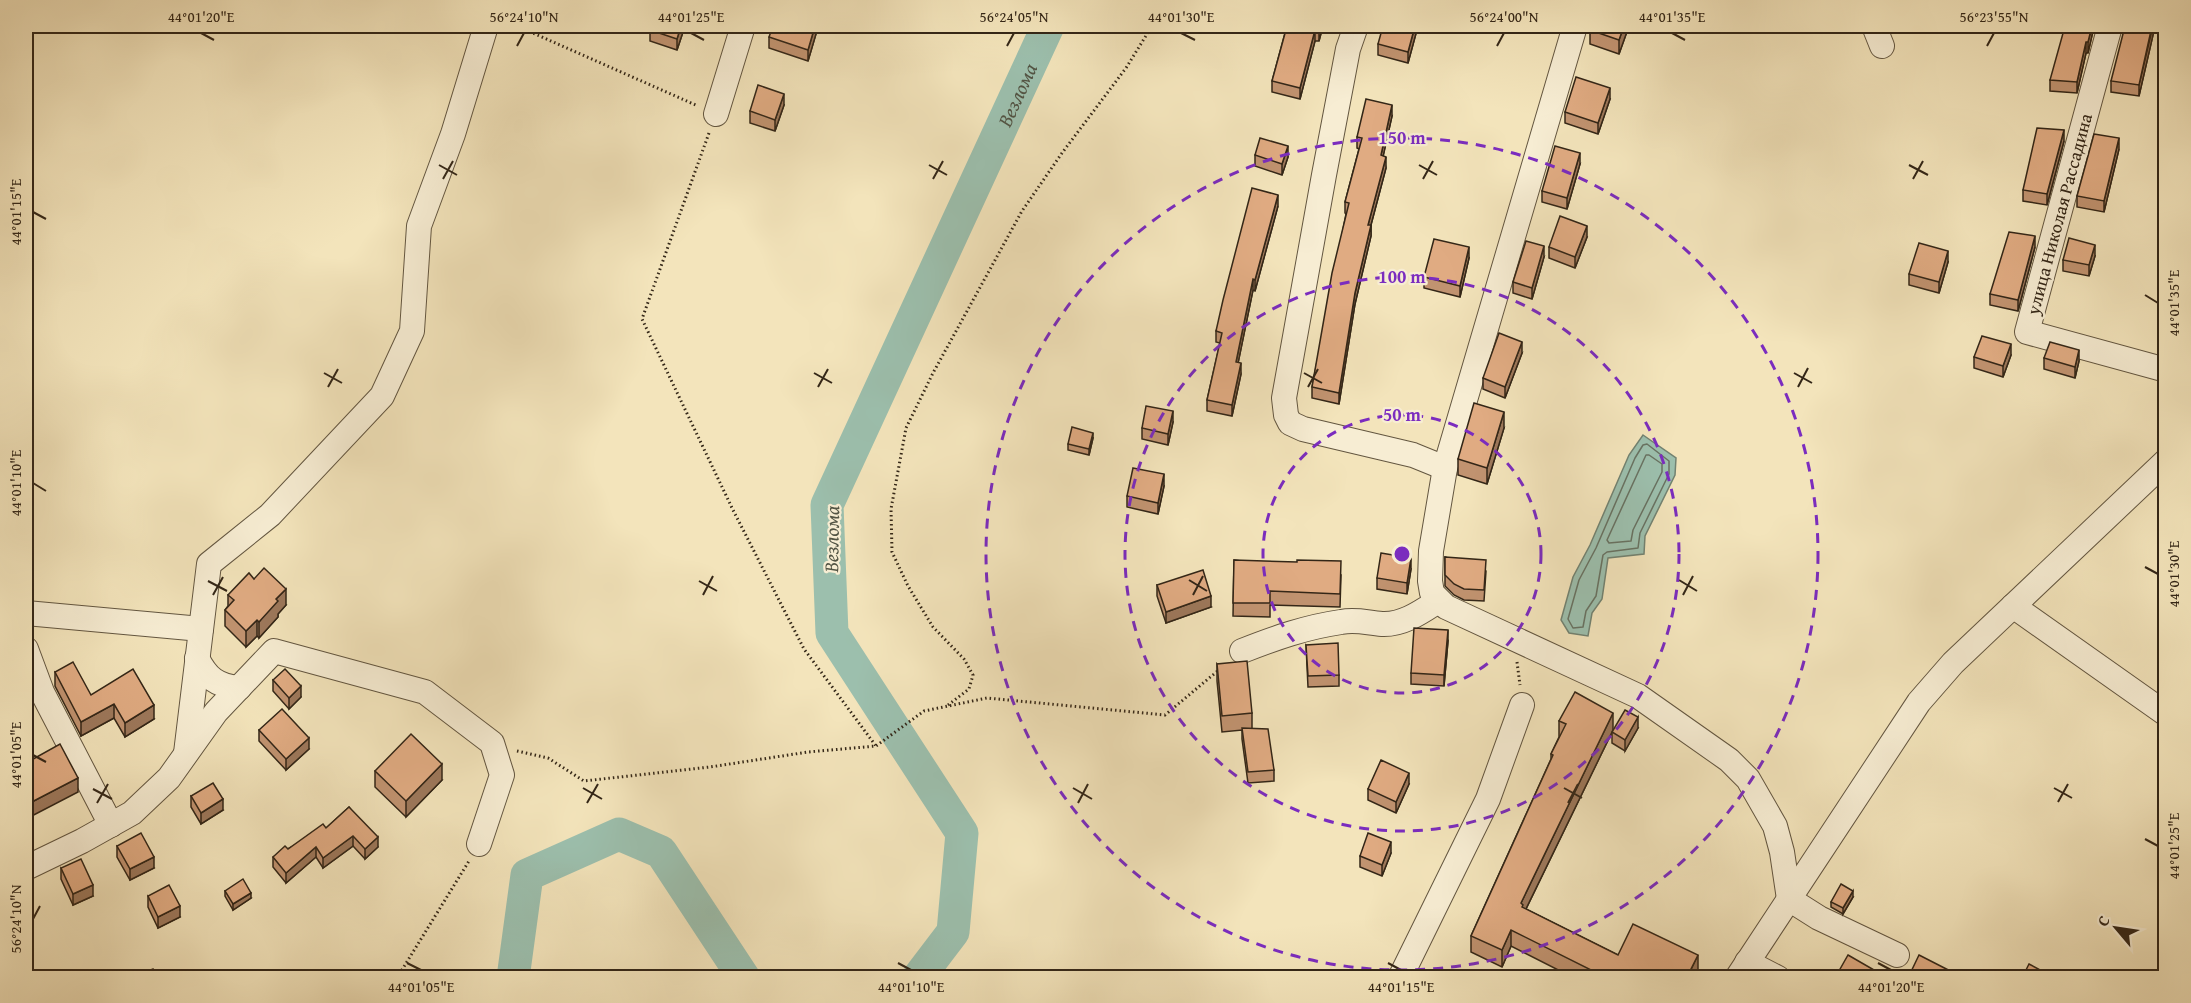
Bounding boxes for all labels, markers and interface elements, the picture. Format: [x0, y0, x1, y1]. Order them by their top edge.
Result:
text: 44°01'20"E [168, 6, 235, 27]
text: 56°24'10"N [490, 6, 559, 27]
text: 44°01'25"E [658, 6, 725, 27]
text: 56°24'05"N [980, 6, 1049, 27]
text: 44°01'30"E [1148, 6, 1215, 27]
text: 56°24'00"N [1470, 6, 1539, 27]
text: 44°01'35"E [1639, 6, 1706, 27]
text: 56°23'55"N [1960, 6, 2029, 27]
water label: Везлома [989, 57, 1044, 132]
street label: улица Николая Рассадина [2019, 110, 2099, 319]
text: 150 m [1378, 124, 1426, 151]
text: 44°01'15"E [5, 178, 26, 245]
text: 100 m [1378, 263, 1426, 290]
text: 44°01'35"E [2163, 269, 2184, 336]
text: 50 m [1383, 401, 1422, 428]
text: 44°01'10"E [5, 449, 26, 516]
water label: Везлома [816, 505, 846, 574]
text: 44°01'30"E [2163, 540, 2184, 607]
centre of rings [1392, 544, 1412, 564]
text: 44°01'05"E [5, 721, 26, 788]
text: 44°01'25"E [2163, 812, 2184, 879]
text: 56°24'10"N [5, 884, 26, 953]
north arrow [2086, 898, 2146, 958]
text: С [2090, 911, 2116, 931]
text: 44°01'05"E [388, 976, 455, 997]
text: 44°01'10"E [878, 976, 945, 997]
text: 44°01'15"E [1368, 976, 1435, 997]
text: 44°01'20"E [1858, 976, 1925, 997]

